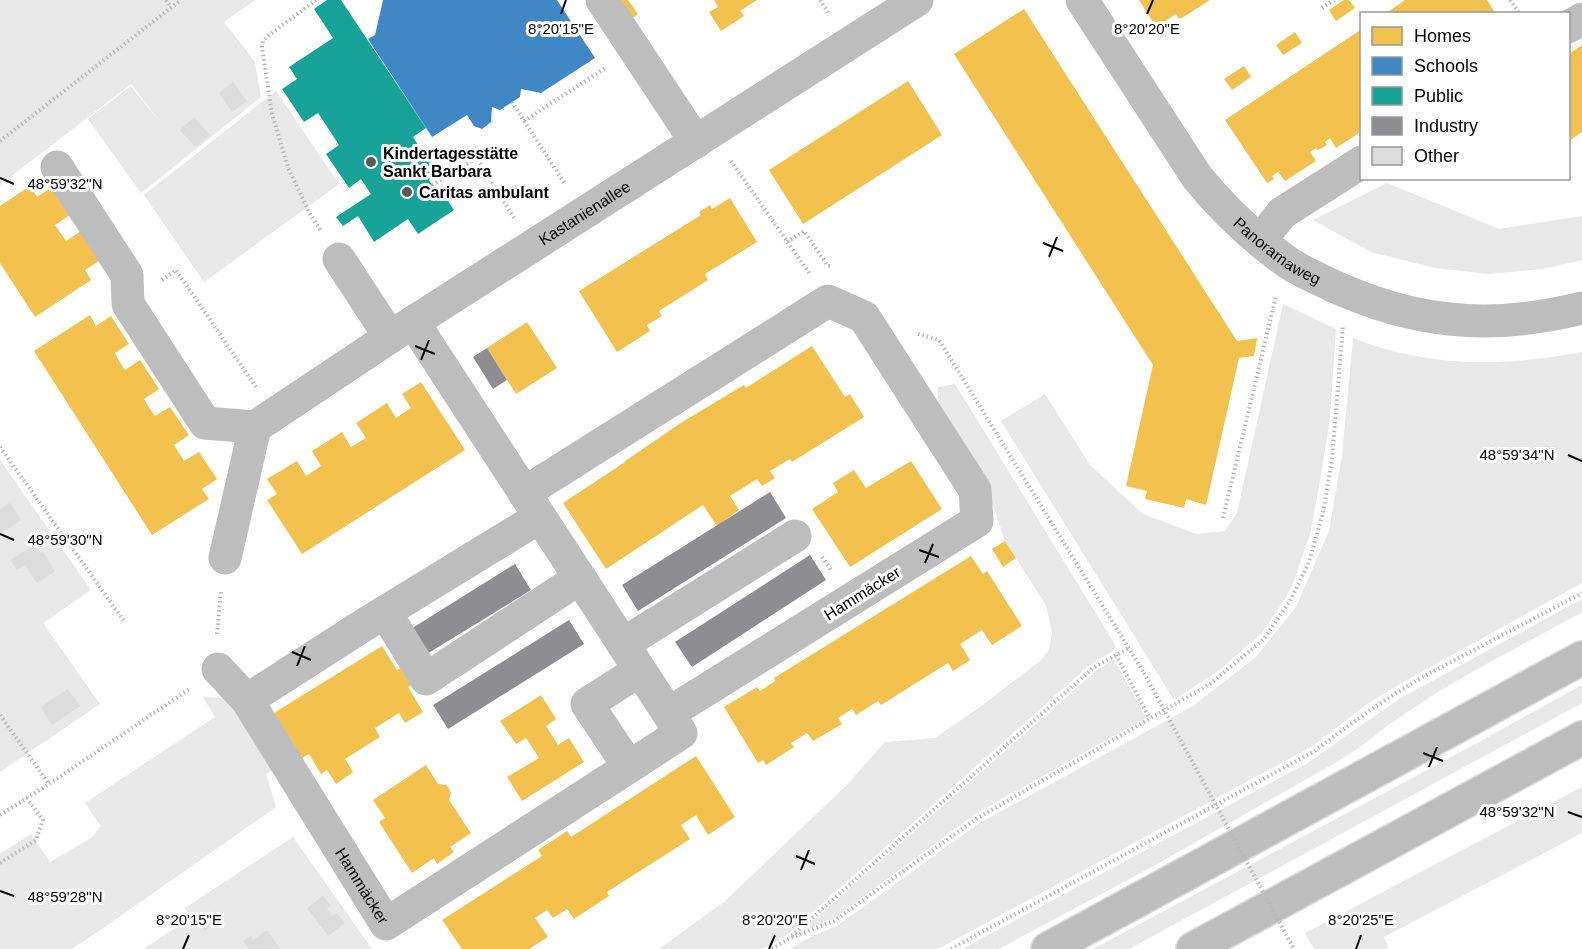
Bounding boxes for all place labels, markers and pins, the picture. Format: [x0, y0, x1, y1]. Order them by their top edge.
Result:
place label: Kindertagesstätte Sankt Barbara [383, 145, 518, 180]
marker: Kindertagesstätte Sankt Barbara [364, 155, 378, 169]
place label: Caritas ambulant [419, 184, 549, 201]
marker: Caritas ambulant [400, 185, 414, 199]

